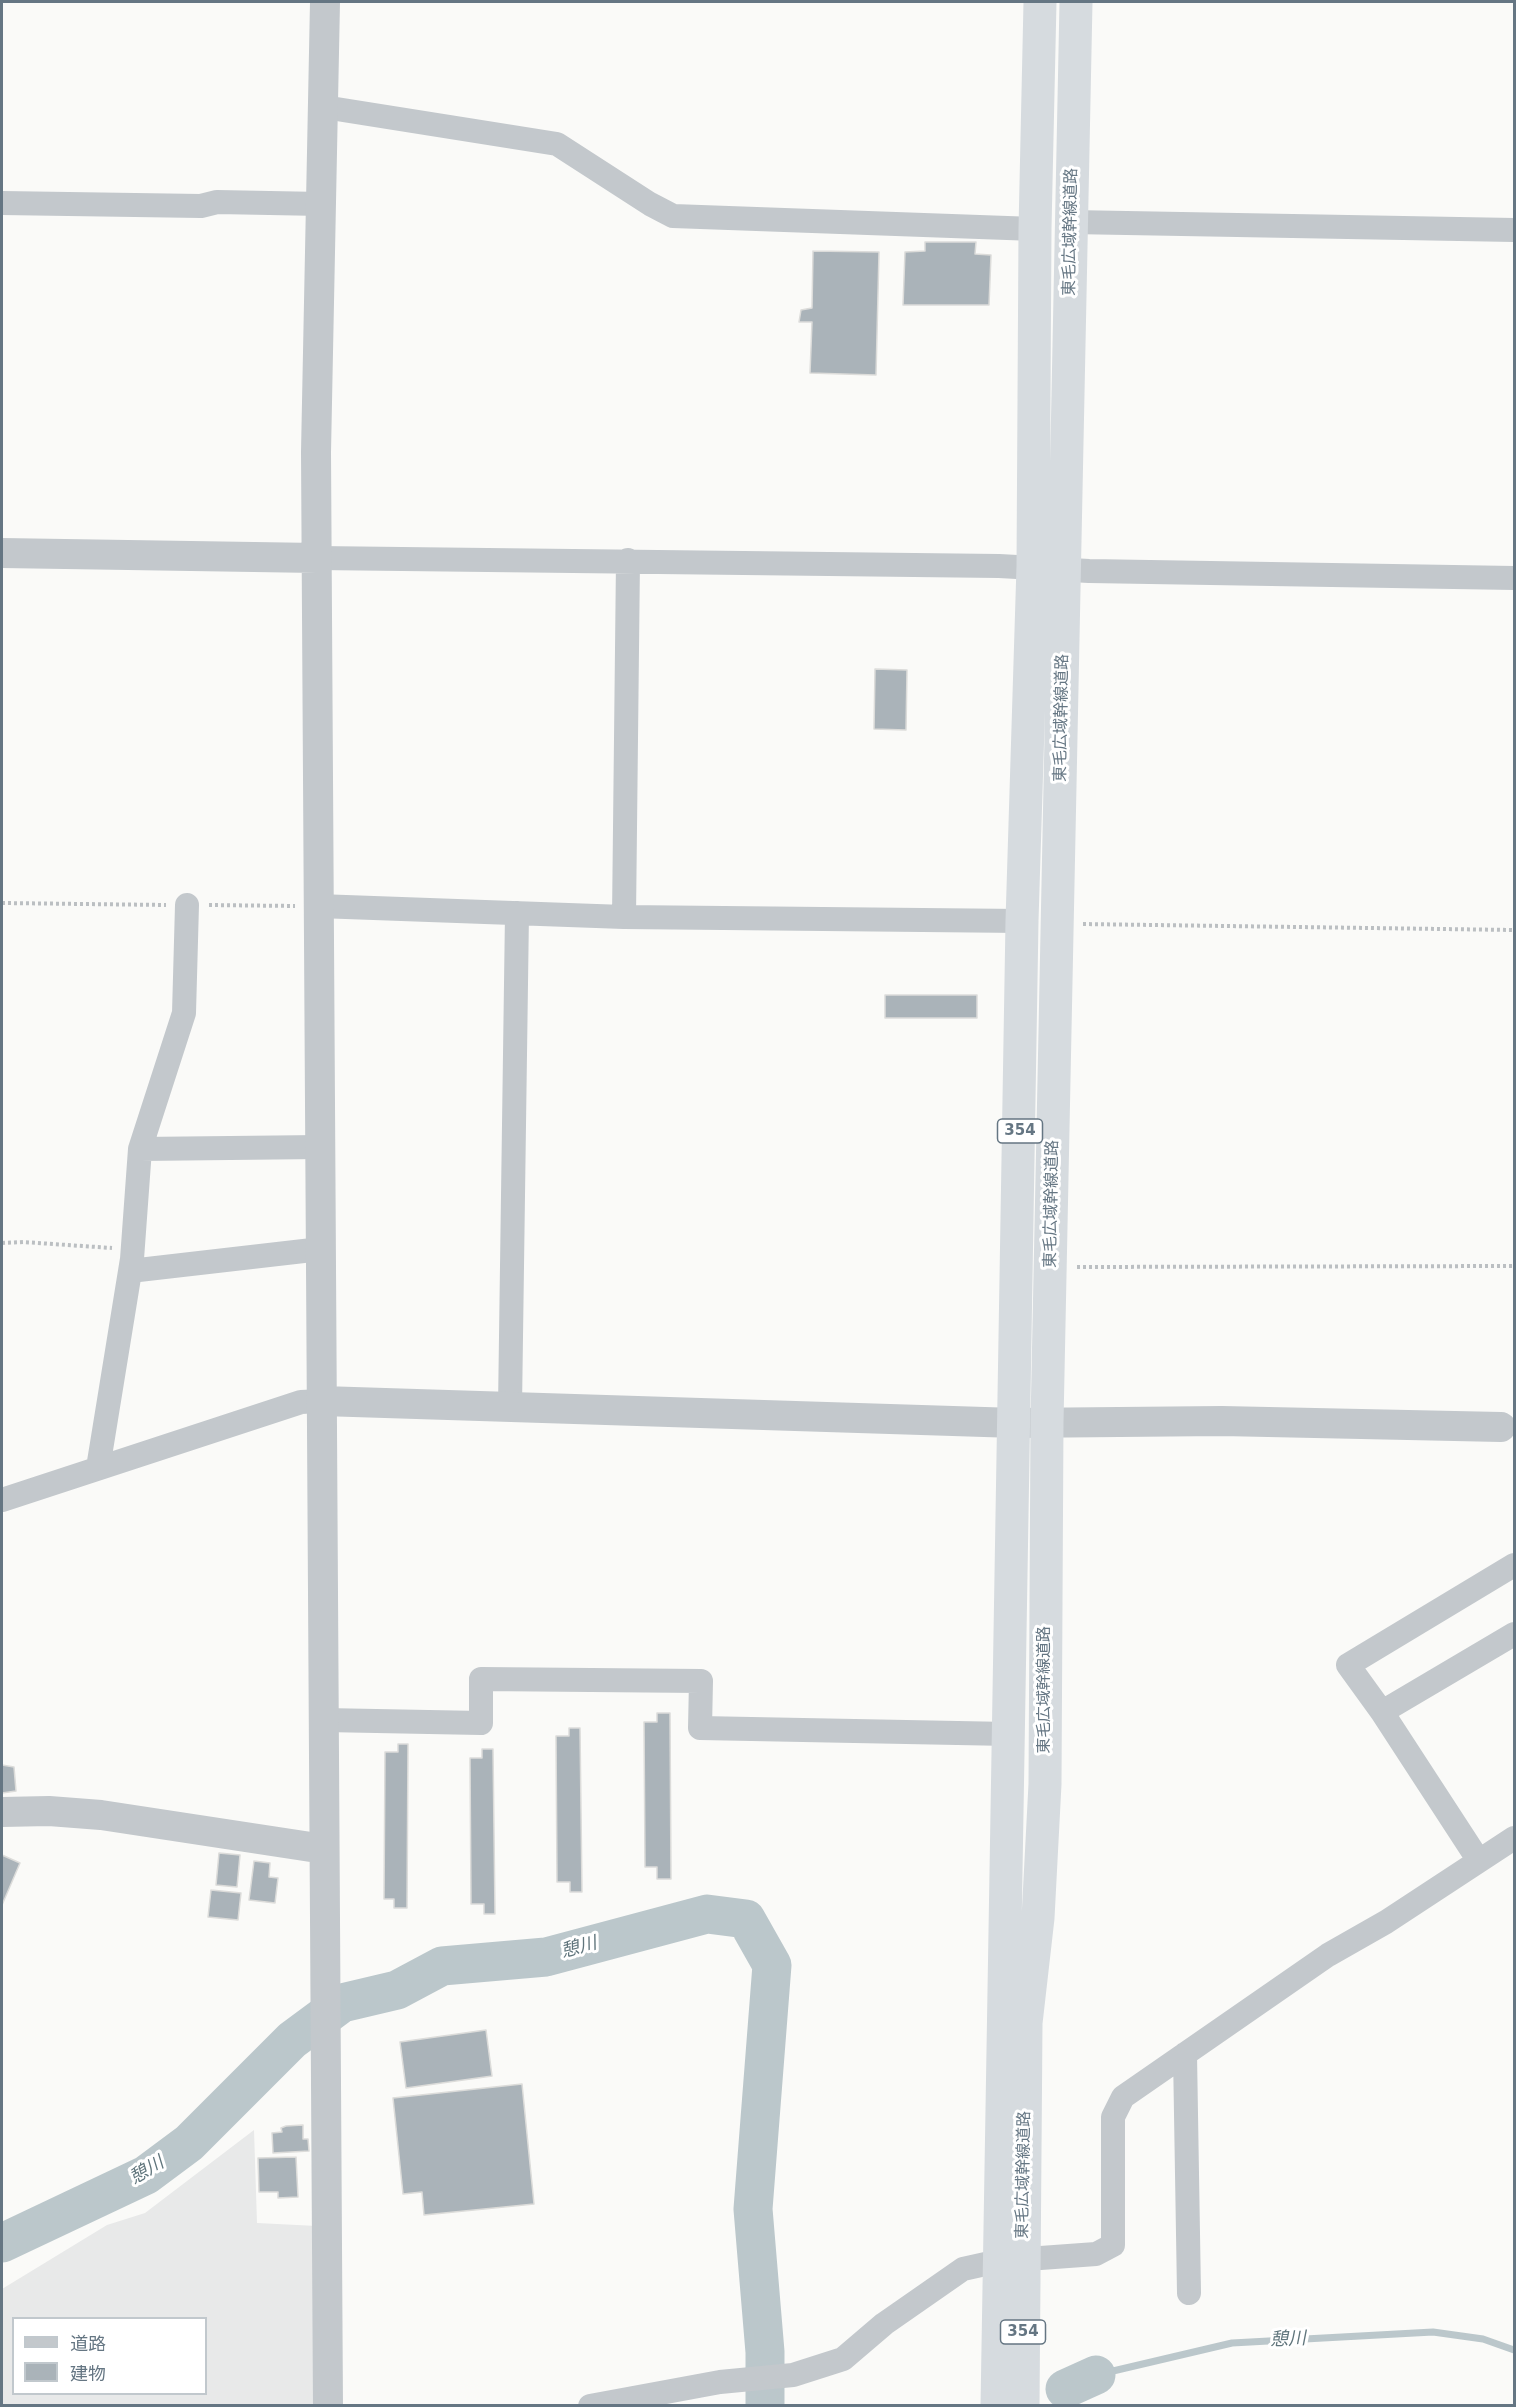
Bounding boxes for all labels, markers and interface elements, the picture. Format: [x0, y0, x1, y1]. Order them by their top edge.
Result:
street label: 東毛広域幹線道路 [1060, 168, 1082, 296]
street label: 東毛広域幹線道路 [1051, 654, 1073, 782]
road number: 354 [998, 1119, 1042, 1143]
street label: 東毛広域幹線道路 [1041, 1140, 1063, 1268]
street label: 東毛広域幹線道路 [1035, 1626, 1055, 1754]
water label: 憩川 [559, 1933, 599, 1963]
street label: 東毛広域幹線道路 [1013, 2111, 1035, 2239]
water label: 憩川 [126, 2152, 168, 2190]
legend [12, 2317, 207, 2395]
road number: 354 [1000, 2320, 1046, 2344]
water label: 憩川 [1269, 2328, 1307, 2352]
text: 道路 [70, 2333, 106, 2354]
text: 建物 [70, 2363, 106, 2384]

